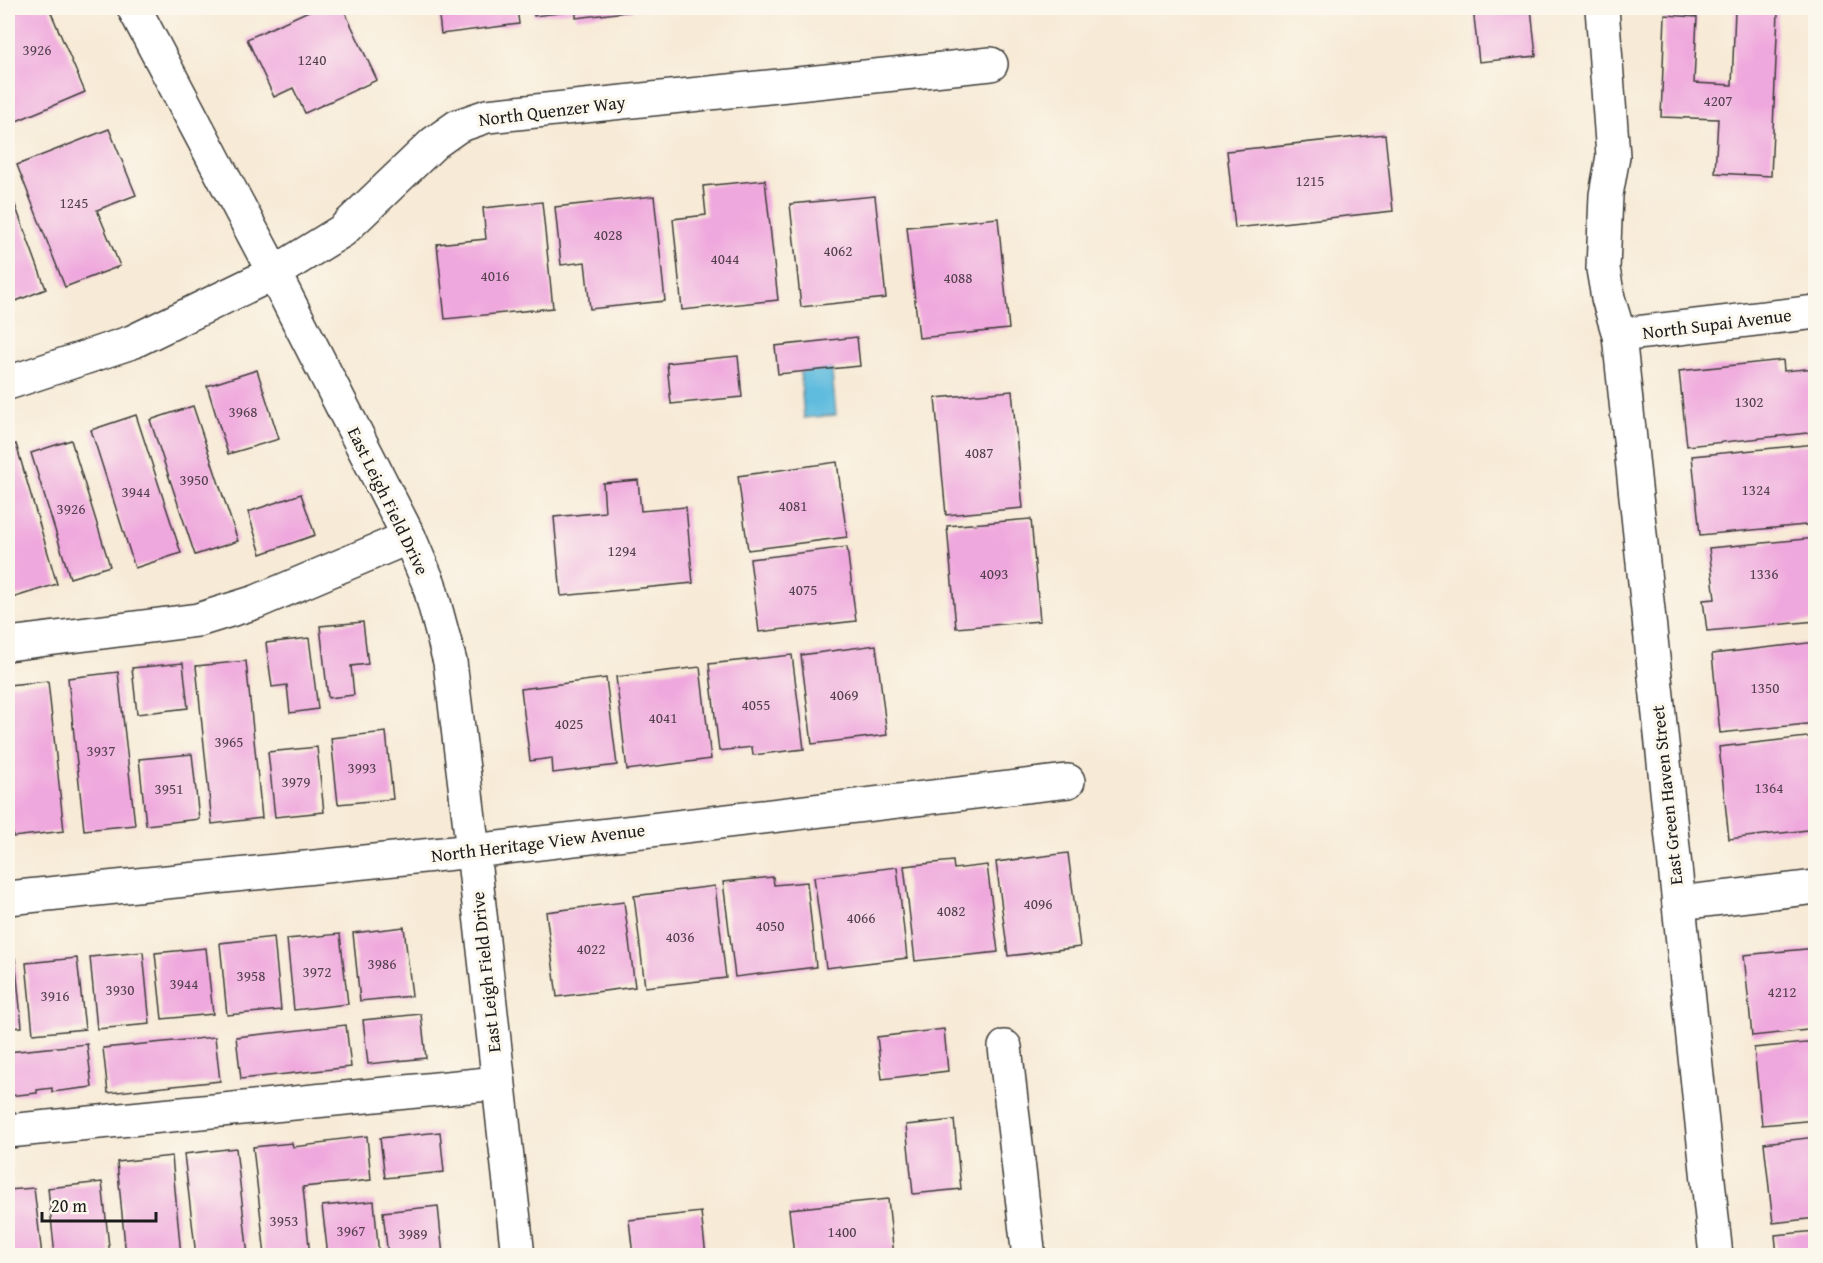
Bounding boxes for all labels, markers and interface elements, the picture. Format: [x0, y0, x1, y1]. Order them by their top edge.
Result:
house number: 3926 [23, 39, 51, 60]
house number: 1240 [298, 49, 326, 70]
street label: North Quenzer Way [477, 88, 627, 133]
house number: 4207 [1704, 90, 1732, 111]
house number: 1215 [1296, 170, 1324, 191]
house number: 1245 [60, 192, 88, 213]
house number: 4028 [594, 224, 622, 245]
house number: 4062 [824, 240, 852, 261]
house number: 4044 [711, 248, 739, 269]
house number: 4016 [481, 265, 509, 286]
house number: 4088 [944, 267, 972, 288]
street label: North Supai Avenue [1641, 301, 1793, 346]
house number: 1302 [1735, 391, 1763, 412]
house number: 3968 [229, 401, 257, 422]
street label: East Leigh Field Drive [341, 422, 436, 579]
house number: 4087 [965, 442, 993, 463]
house number: 3950 [180, 469, 208, 490]
house number: 1324 [1742, 479, 1770, 500]
house number: 3944 [122, 481, 150, 502]
house number: 4081 [779, 495, 807, 516]
house number: 3926 [57, 498, 85, 519]
house number: 1294 [608, 540, 636, 561]
house number: 4093 [980, 563, 1008, 584]
house number: 1336 [1750, 563, 1778, 584]
house number: 4075 [789, 579, 817, 600]
house number: 1350 [1751, 677, 1779, 698]
house number: 4069 [830, 684, 858, 705]
house number: 4055 [742, 694, 770, 715]
street label: East Green Haven Street [1644, 703, 1689, 886]
house number: 4041 [649, 707, 677, 728]
house number: 4025 [555, 713, 583, 734]
house number: 3965 [215, 731, 243, 752]
house number: 3937 [87, 740, 115, 761]
house number: 3993 [348, 757, 376, 778]
house number: 3979 [282, 771, 310, 792]
house number: 1364 [1755, 777, 1783, 798]
house number: 3951 [155, 778, 183, 799]
street label: North Heritage View Avenue [429, 816, 646, 869]
street label: East Leigh Field Drive [464, 890, 507, 1054]
house number: 4096 [1024, 893, 1052, 914]
house number: 4082 [937, 900, 965, 921]
house number: 4066 [847, 907, 875, 928]
house number: 4050 [756, 915, 784, 936]
house number: 4036 [666, 926, 694, 947]
house number: 4022 [577, 938, 605, 959]
house number: 3986 [368, 953, 396, 974]
house number: 3972 [303, 961, 331, 982]
house number: 3958 [237, 965, 265, 986]
house number: 3944 [170, 973, 198, 994]
house number: 3930 [106, 979, 134, 1000]
house number: 4212 [1768, 981, 1796, 1002]
house number: 3916 [41, 985, 69, 1006]
scale bar [42, 1185, 156, 1223]
text: 20 m [51, 1192, 87, 1219]
house number: 3953 [270, 1210, 298, 1231]
house number: 3967 [337, 1220, 365, 1241]
house number: 1400 [828, 1221, 856, 1242]
house number: 3989 [399, 1223, 427, 1244]

